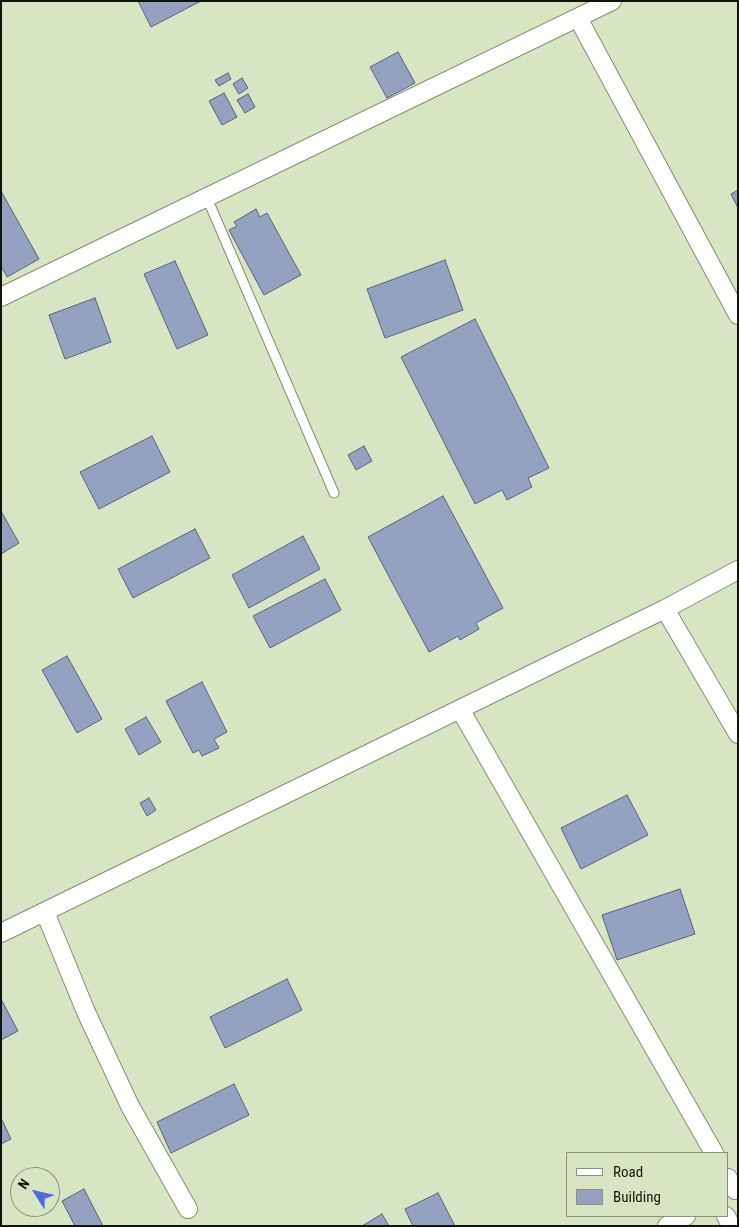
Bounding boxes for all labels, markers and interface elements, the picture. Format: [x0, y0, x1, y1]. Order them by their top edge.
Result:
legend [566, 1152, 729, 1217]
text: Road [613, 1163, 643, 1181]
north arrow [10, 1167, 60, 1217]
text: N [15, 1176, 33, 1192]
text: Building [613, 1188, 661, 1206]

